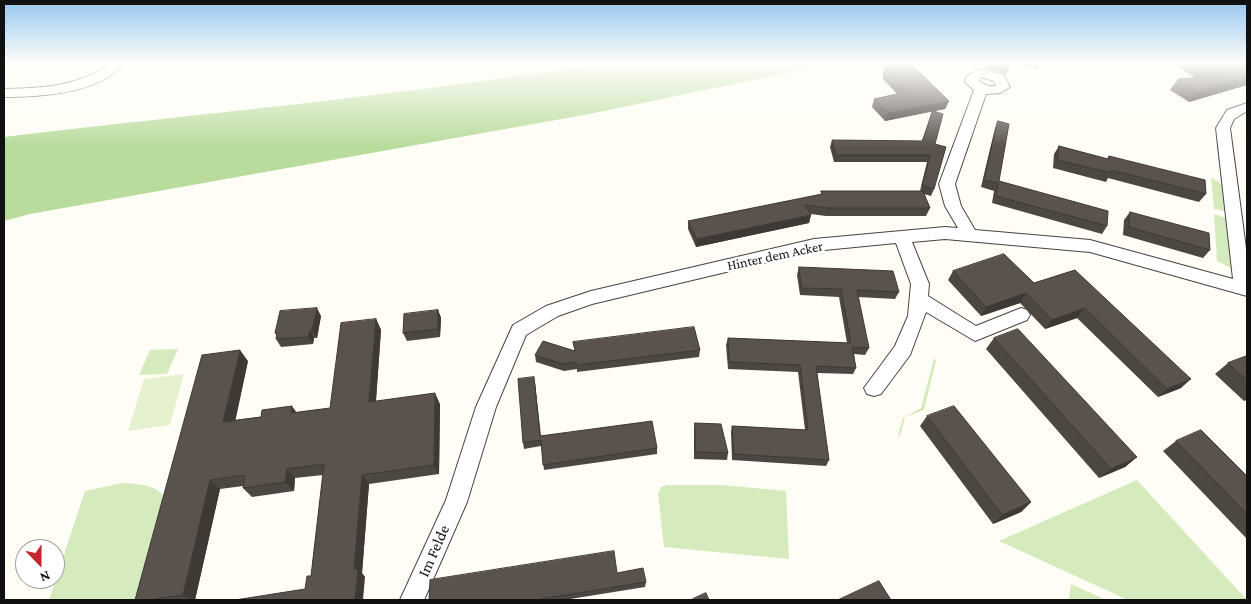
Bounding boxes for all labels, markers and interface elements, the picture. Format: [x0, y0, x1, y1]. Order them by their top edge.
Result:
street label: Hinter dem Acker [726, 238, 824, 274]
street label: Im Felde [414, 522, 454, 580]
north arrow [15, 539, 65, 589]
text: N [38, 568, 53, 586]

